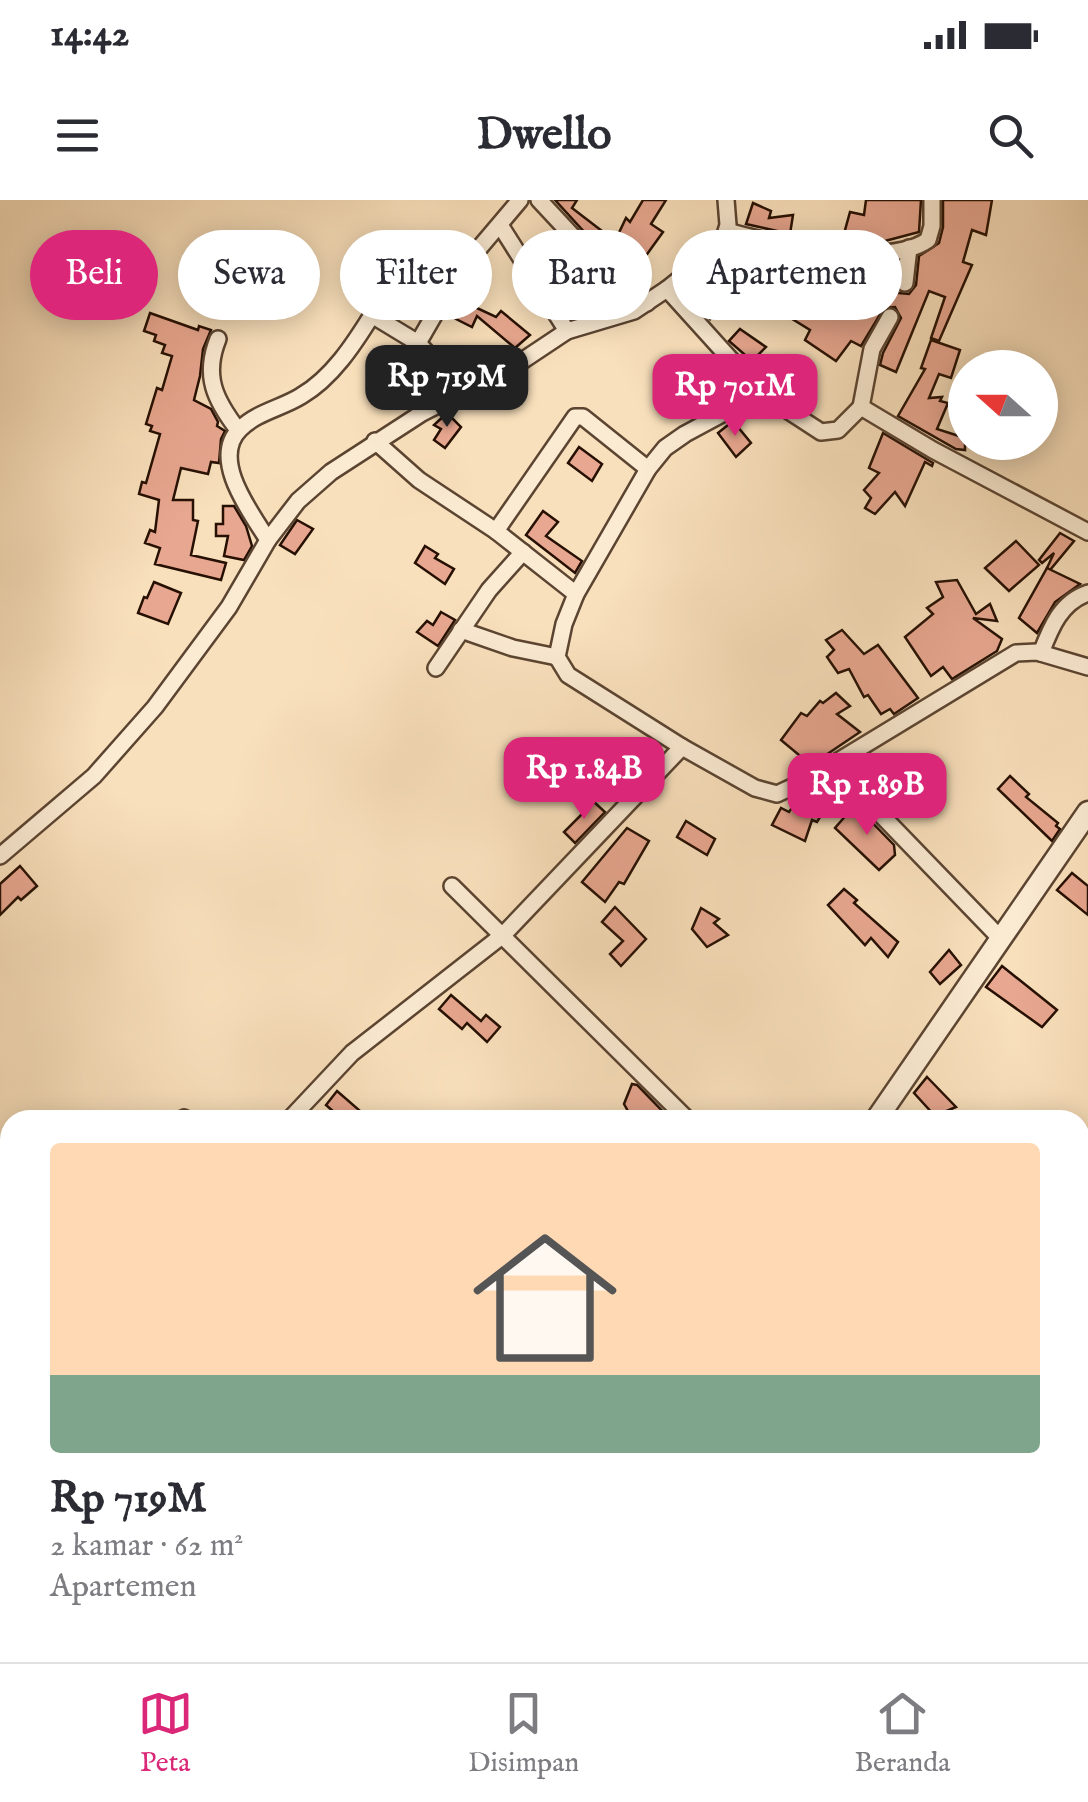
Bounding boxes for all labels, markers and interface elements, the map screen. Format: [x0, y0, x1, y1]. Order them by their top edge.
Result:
text: 14:42 [50, 11, 129, 59]
text: Dwello [477, 107, 611, 164]
icon: menu [50, 108, 105, 163]
icon: search [983, 108, 1038, 163]
chip: Beli [30, 230, 158, 320]
chip: Sewa [178, 230, 320, 320]
chip: Filter [340, 230, 492, 320]
chip: Baru [512, 230, 652, 320]
chip: Apartemen [672, 230, 902, 320]
pin: Rp 719M [355, 345, 539, 430]
north arrow [948, 350, 1058, 460]
map controls [948, 350, 1058, 460]
pin: Rp 701M [643, 354, 827, 439]
text: Rp 719M [387, 357, 507, 398]
text: Rp 701M [674, 366, 796, 407]
pin: Rp 1.84B [481, 737, 687, 822]
text: Rp 1.84B [526, 749, 642, 790]
pin: Rp 1.89B [764, 753, 970, 838]
text: Rp 1.89B [810, 765, 924, 806]
icon: home [455, 1208, 635, 1388]
text: Rp 719M [50, 1473, 207, 1526]
text: 2 kamar · 62 m² [50, 1526, 243, 1567]
text: Apartemen [50, 1567, 197, 1608]
tab: Peta [138, 1686, 193, 1781]
tab: Disimpan [468, 1686, 579, 1781]
tab: Beranda [855, 1686, 950, 1781]

